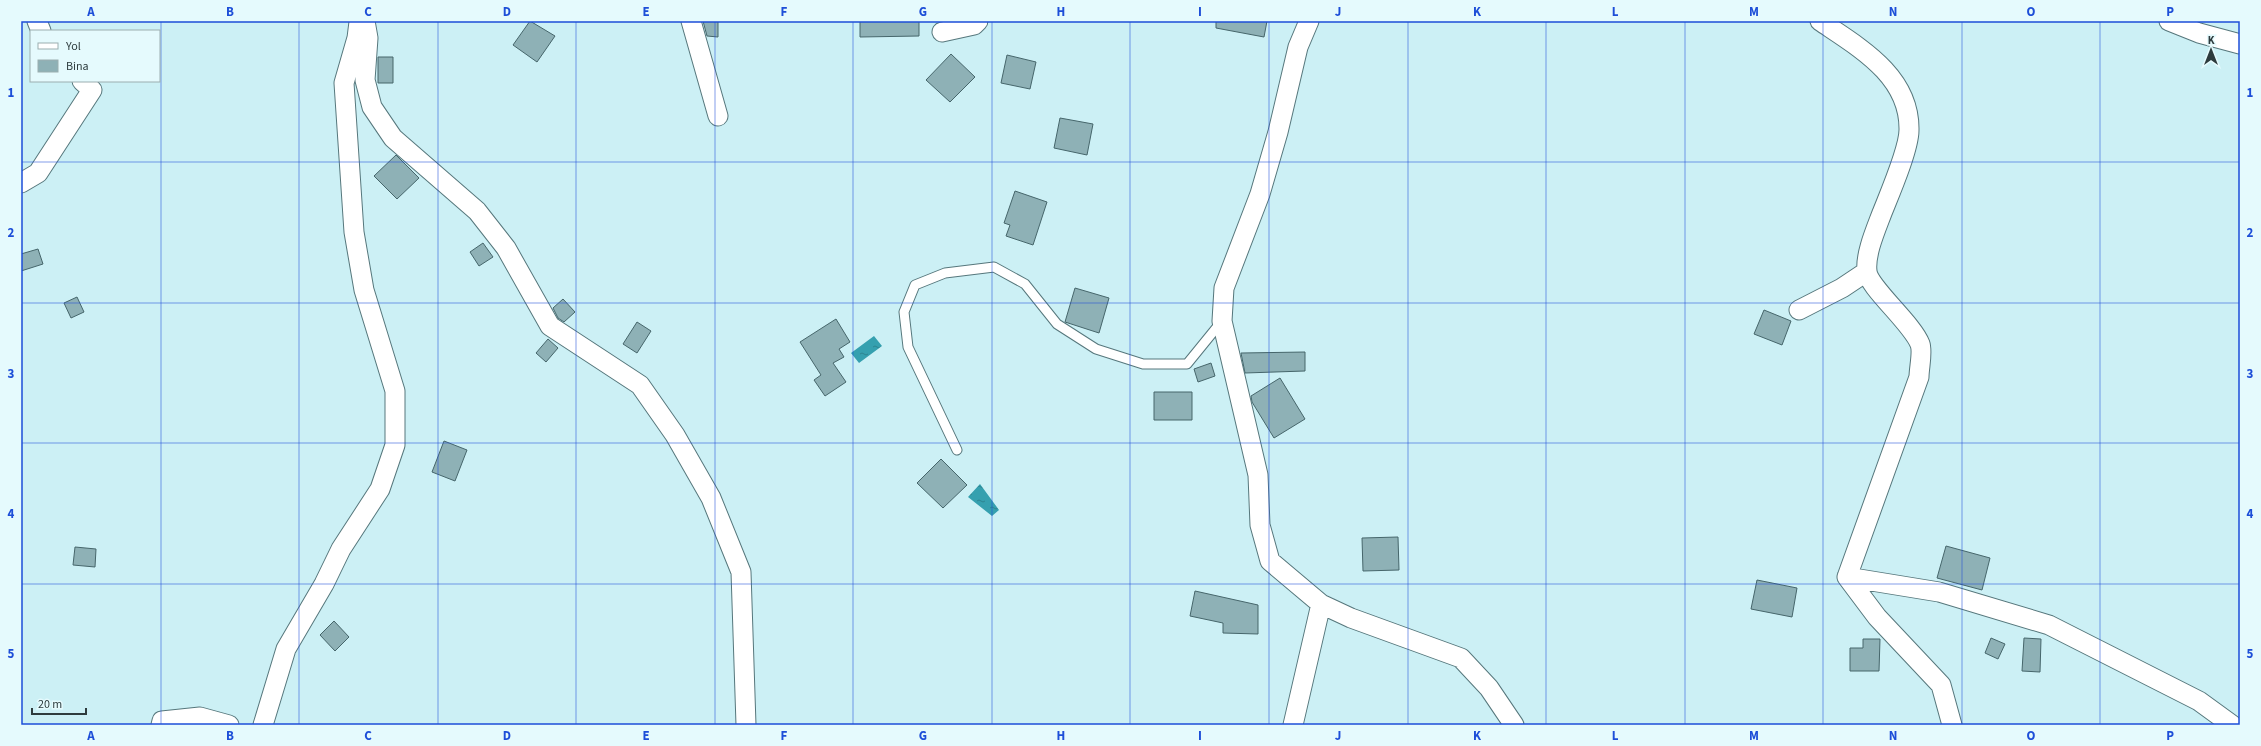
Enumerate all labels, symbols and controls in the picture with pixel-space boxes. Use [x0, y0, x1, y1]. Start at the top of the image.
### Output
text: A [86, 3, 95, 21]
text: B [226, 3, 234, 21]
text: C [364, 3, 372, 21]
text: D [503, 3, 511, 21]
text: E [642, 3, 650, 21]
text: F [781, 3, 788, 21]
text: G [919, 3, 927, 21]
text: H [1057, 3, 1065, 21]
text: I [1198, 3, 1202, 21]
text: J [1335, 3, 1341, 21]
text: K [1473, 3, 1482, 21]
text: L [1612, 3, 1619, 21]
text: M [1749, 3, 1759, 21]
text: N [1889, 3, 1897, 21]
text: O [2027, 3, 2036, 21]
text: P [2166, 3, 2174, 21]
legend [30, 30, 160, 82]
north arrow [2191, 30, 2231, 70]
text: K [2208, 33, 2215, 48]
text: Yol [65, 38, 81, 55]
text: Bina [66, 58, 89, 75]
text: 1 [8, 84, 15, 102]
text: 1 [2247, 84, 2254, 102]
text: 2 [8, 224, 15, 242]
text: 2 [2247, 224, 2254, 242]
text: 3 [8, 365, 15, 383]
text: 3 [2247, 365, 2254, 383]
text: 4 [8, 505, 15, 523]
text: 4 [2247, 505, 2254, 523]
text: 5 [8, 645, 15, 663]
text: 5 [2247, 645, 2254, 663]
scale bar [32, 690, 86, 716]
text: 20 m [38, 696, 62, 713]
text: A [86, 727, 95, 745]
text: B [226, 727, 234, 745]
text: C [364, 727, 372, 745]
text: D [503, 727, 511, 745]
text: E [642, 727, 650, 745]
text: F [781, 727, 788, 745]
text: G [919, 727, 927, 745]
text: H [1057, 727, 1065, 745]
text: I [1198, 727, 1202, 745]
text: J [1335, 727, 1341, 745]
text: K [1473, 727, 1482, 745]
text: L [1612, 727, 1619, 745]
text: M [1749, 727, 1759, 745]
text: N [1889, 727, 1897, 745]
text: O [2027, 727, 2036, 745]
text: P [2166, 727, 2174, 745]

